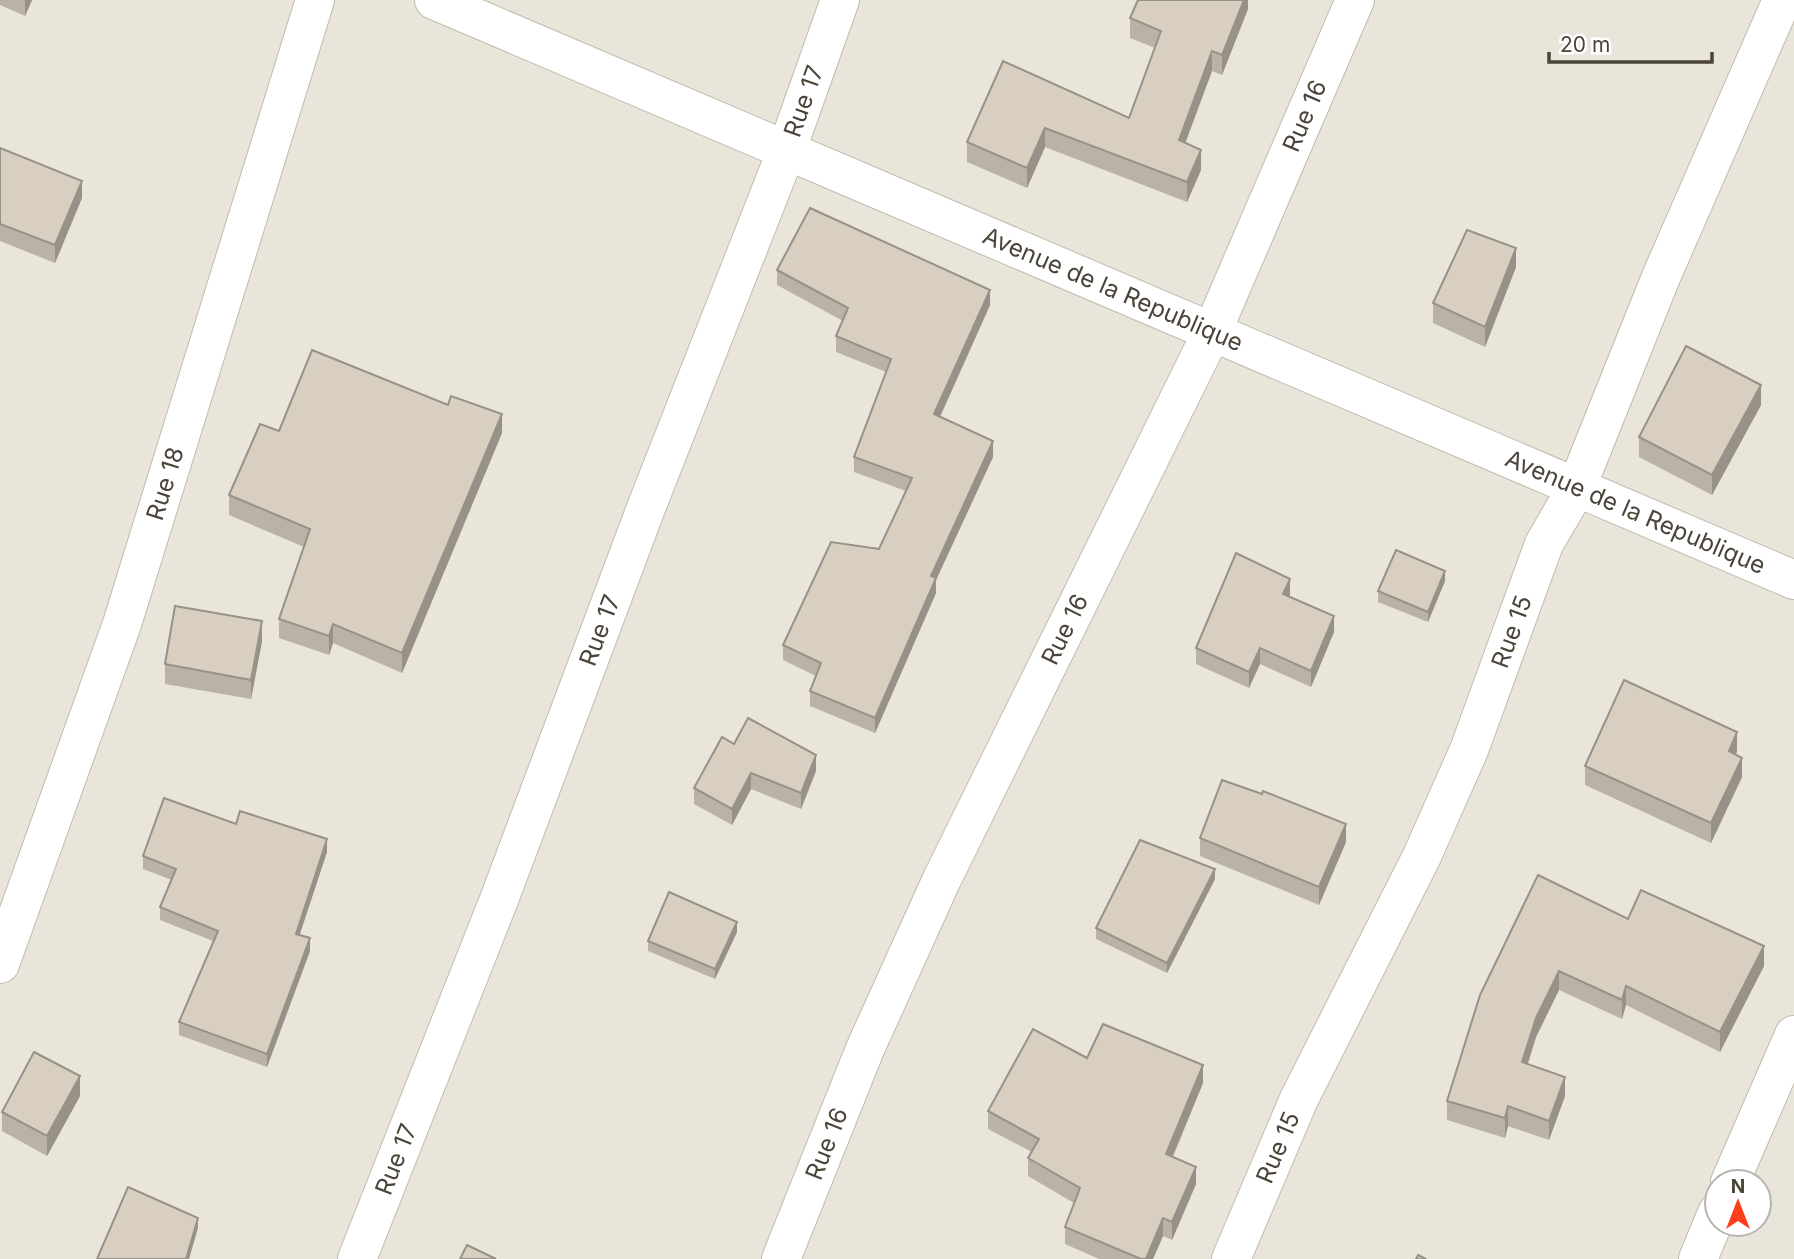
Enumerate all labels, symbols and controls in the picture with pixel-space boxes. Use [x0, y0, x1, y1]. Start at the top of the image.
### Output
scale bar [1549, 21, 1712, 65]
text: 20 m [1560, 32, 1610, 57]
street label: Rue 17 [778, 62, 830, 141]
street label: Rue 16 [1276, 76, 1333, 156]
street label: Avenue de la Republique [979, 221, 1247, 357]
street label: Rue 18 [140, 444, 190, 524]
street label: Avenue de la Republique [1501, 444, 1770, 580]
street label: Rue 16 [1035, 589, 1094, 669]
street label: Rue 17 [573, 591, 626, 670]
street label: Rue 15 [1485, 591, 1538, 672]
street label: Rue 16 [799, 1103, 854, 1184]
street label: Rue 15 [1250, 1107, 1306, 1188]
street label: Rue 17 [369, 1120, 423, 1199]
north arrow [1703, 1168, 1773, 1238]
text: N [1731, 1175, 1745, 1198]

